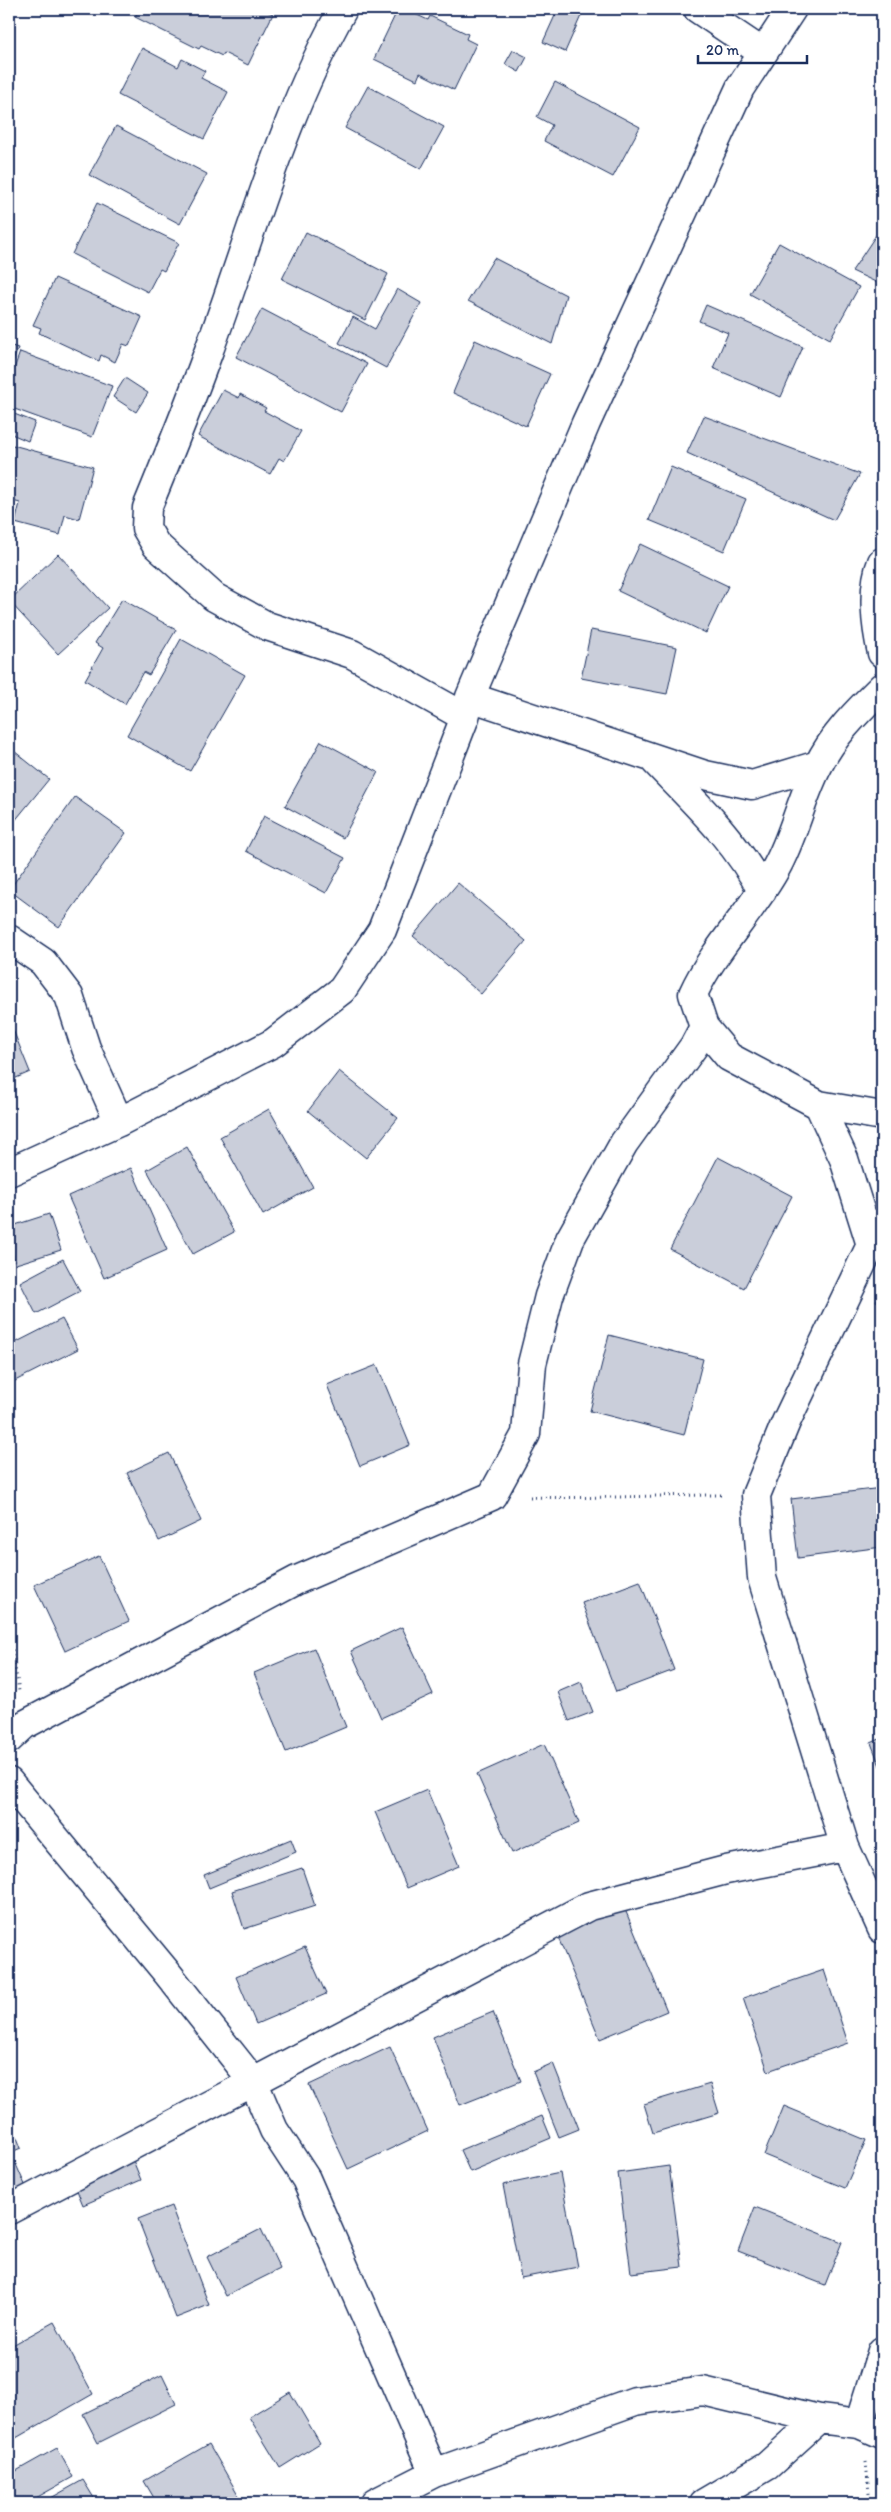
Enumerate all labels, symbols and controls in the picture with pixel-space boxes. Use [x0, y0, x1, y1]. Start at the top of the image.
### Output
scale bar [698, 32, 807, 64]
text: 20 m [706, 41, 740, 59]

